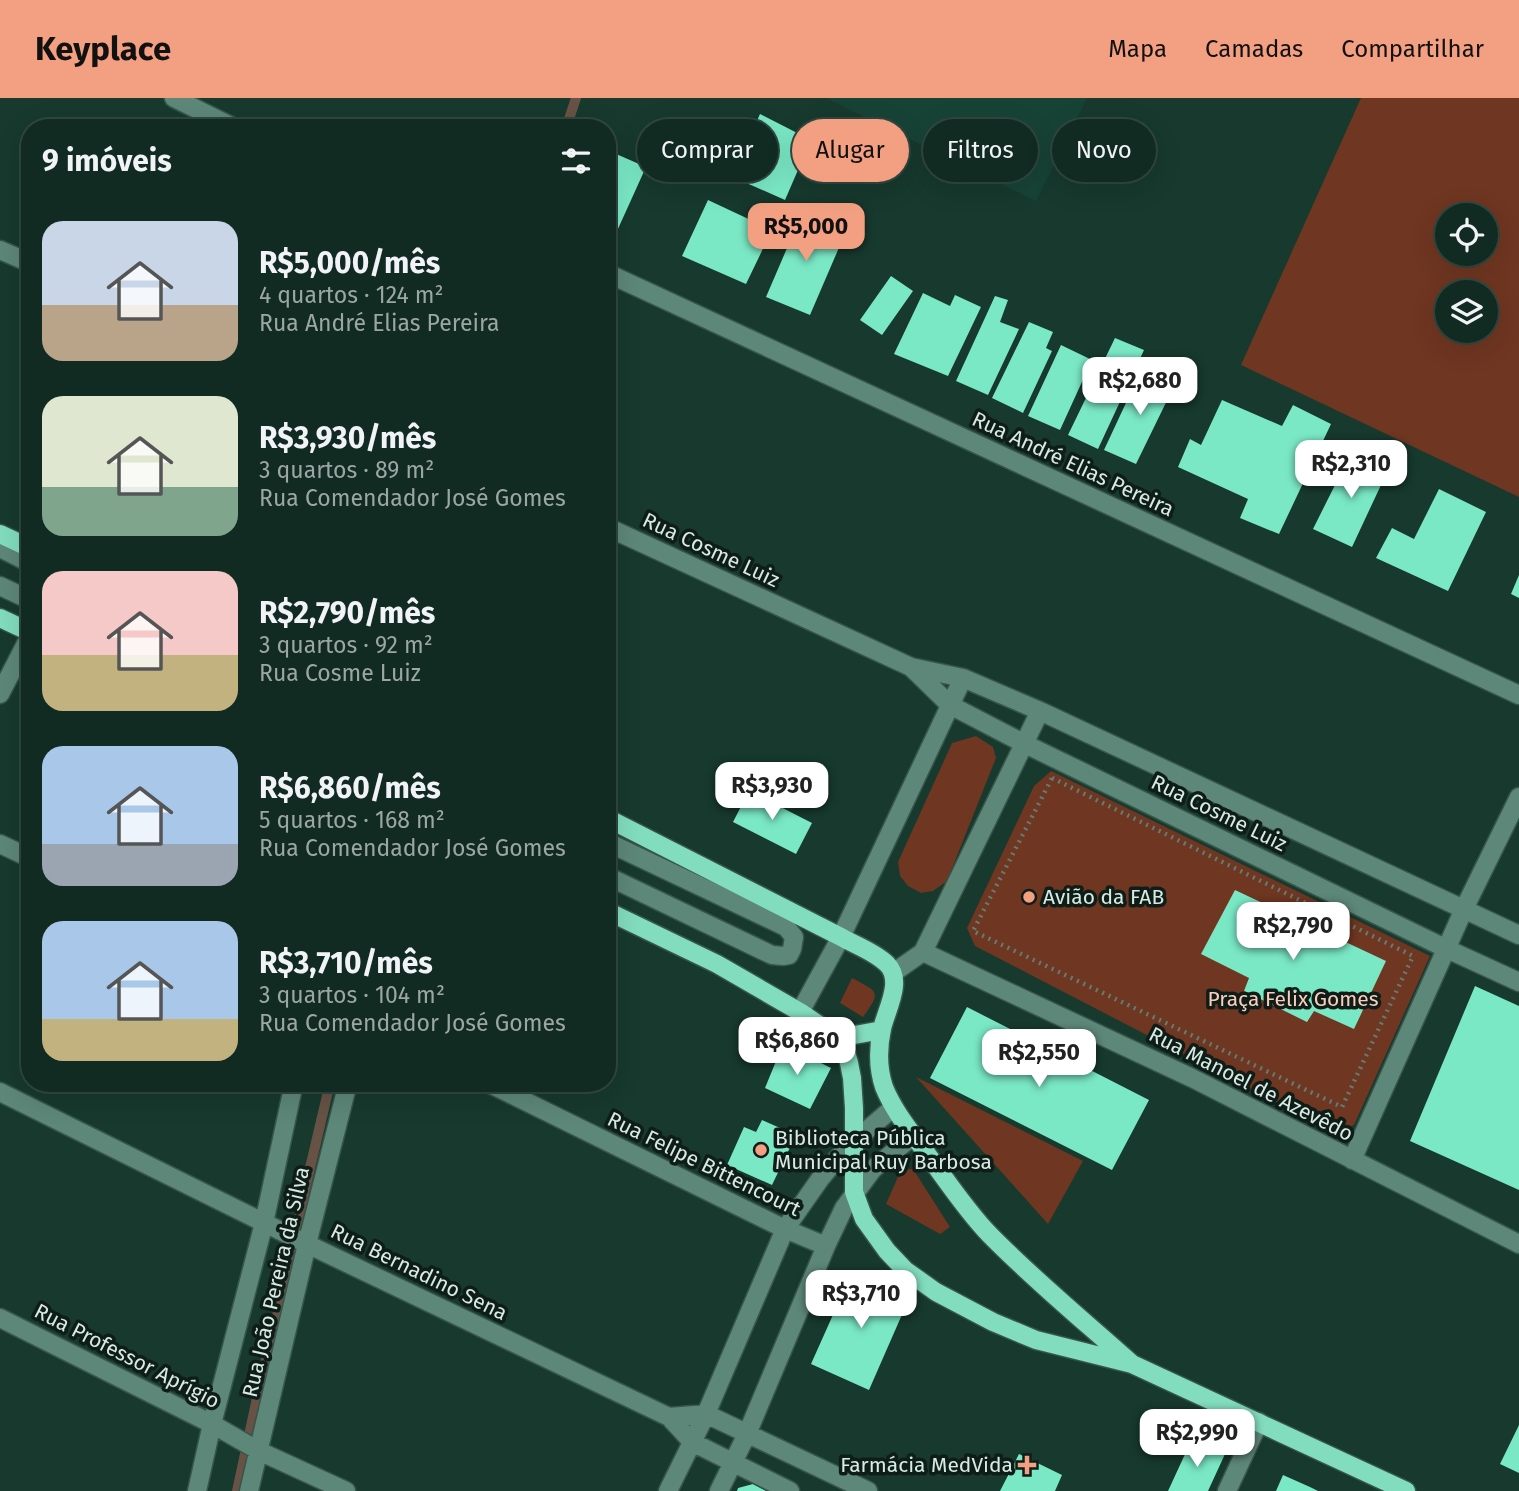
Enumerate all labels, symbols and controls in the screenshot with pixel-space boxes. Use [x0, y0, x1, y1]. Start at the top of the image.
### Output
text: Keyplace [35, 29, 171, 69]
text: Mapa [1108, 35, 1167, 63]
text: Camadas [1205, 35, 1303, 63]
text: Compartilhar [1341, 35, 1484, 63]
chip: Comprar [637, 119, 778, 182]
chip: Alugar [792, 119, 909, 182]
chip: Filtros [923, 119, 1038, 182]
chip: Novo [1052, 119, 1156, 182]
icon: filters [557, 142, 595, 180]
text: 9 imóveis [42, 143, 172, 179]
map controls [1435, 203, 1498, 343]
button: locate [1435, 203, 1498, 266]
pin: R$5,000 [741, 204, 871, 263]
text: R$5,000 [764, 212, 848, 240]
text: R$5,000/mês [259, 245, 440, 281]
icon: home [98, 249, 182, 333]
button: layers [1435, 280, 1498, 343]
text: 4 quartos · 124 m² [259, 281, 444, 309]
text: Rua André Elias Pereira [259, 309, 500, 337]
pin: R$2,680 [1075, 358, 1205, 417]
text: R$2,680 [1098, 366, 1182, 394]
street label: Rua André Elias Pereira [968, 406, 1178, 522]
text: R$3,930/mês [259, 420, 436, 456]
icon: home [98, 424, 182, 508]
pin: R$2,310 [1286, 440, 1416, 500]
text: R$2,310 [1311, 449, 1391, 477]
text: 3 quartos · 89 m² [259, 456, 434, 484]
text: Rua Comendador José Gomes [259, 484, 566, 512]
street label: Rua Cosme Luiz [639, 507, 783, 593]
text: R$2,790/mês [259, 595, 435, 631]
icon: home [98, 599, 182, 683]
text: 3 quartos · 92 m² [259, 631, 433, 659]
text: Rua Cosme Luiz [259, 659, 421, 687]
pin: R$3,930 [707, 762, 837, 822]
street label: Rua Cosme Luiz [1147, 769, 1291, 857]
text: R$6,860/mês [259, 770, 441, 806]
text: R$3,930 [731, 771, 813, 799]
icon: home [98, 774, 182, 858]
text: 5 quartos · 168 m² [259, 806, 445, 834]
text: Rua Comendador José Gomes [259, 834, 566, 862]
place label: Avião da FAB [1043, 884, 1164, 910]
marker: Avião da FAB [1021, 889, 1037, 905]
pin: R$2,790 [1228, 902, 1358, 962]
text: R$2,790 [1253, 911, 1333, 939]
text: R$3,710/mês [259, 945, 433, 981]
icon: home [98, 949, 182, 1033]
text: 3 quartos · 104 m² [259, 981, 445, 1009]
park label: Praça Felix Gomes [1207, 986, 1379, 1012]
text: Rua Comendador José Gomes [259, 1009, 566, 1037]
pin: R$6,860 [732, 1018, 862, 1077]
street label: Rua Manoel de Azevêdo [1144, 1021, 1358, 1147]
text: R$6,860 [755, 1026, 839, 1054]
pin: R$2,550 [974, 1030, 1104, 1089]
text: R$2,550 [998, 1038, 1080, 1066]
street label: Rua Felipe Bittencourt [603, 1106, 805, 1222]
place label: Biblioteca Pública Municipal Ruy Barbosa [775, 1125, 992, 1175]
marker: Biblioteca Pública Municipal Ruy Barbosa [753, 1142, 769, 1158]
street label: Rua João Pereira da Silva [237, 1164, 315, 1400]
street label: Rua Bernadino Sena [326, 1218, 512, 1326]
pin: R$3,710 [796, 1270, 926, 1330]
text: R$3,710 [822, 1279, 900, 1307]
street label: Rua Professor Aprígio [30, 1298, 224, 1414]
pin: R$2,990 [1132, 1410, 1262, 1469]
text: R$2,990 [1156, 1418, 1238, 1446]
place label: Farmácia MedVida [840, 1452, 1013, 1478]
marker: Farmácia MedVida [1019, 1457, 1035, 1473]

